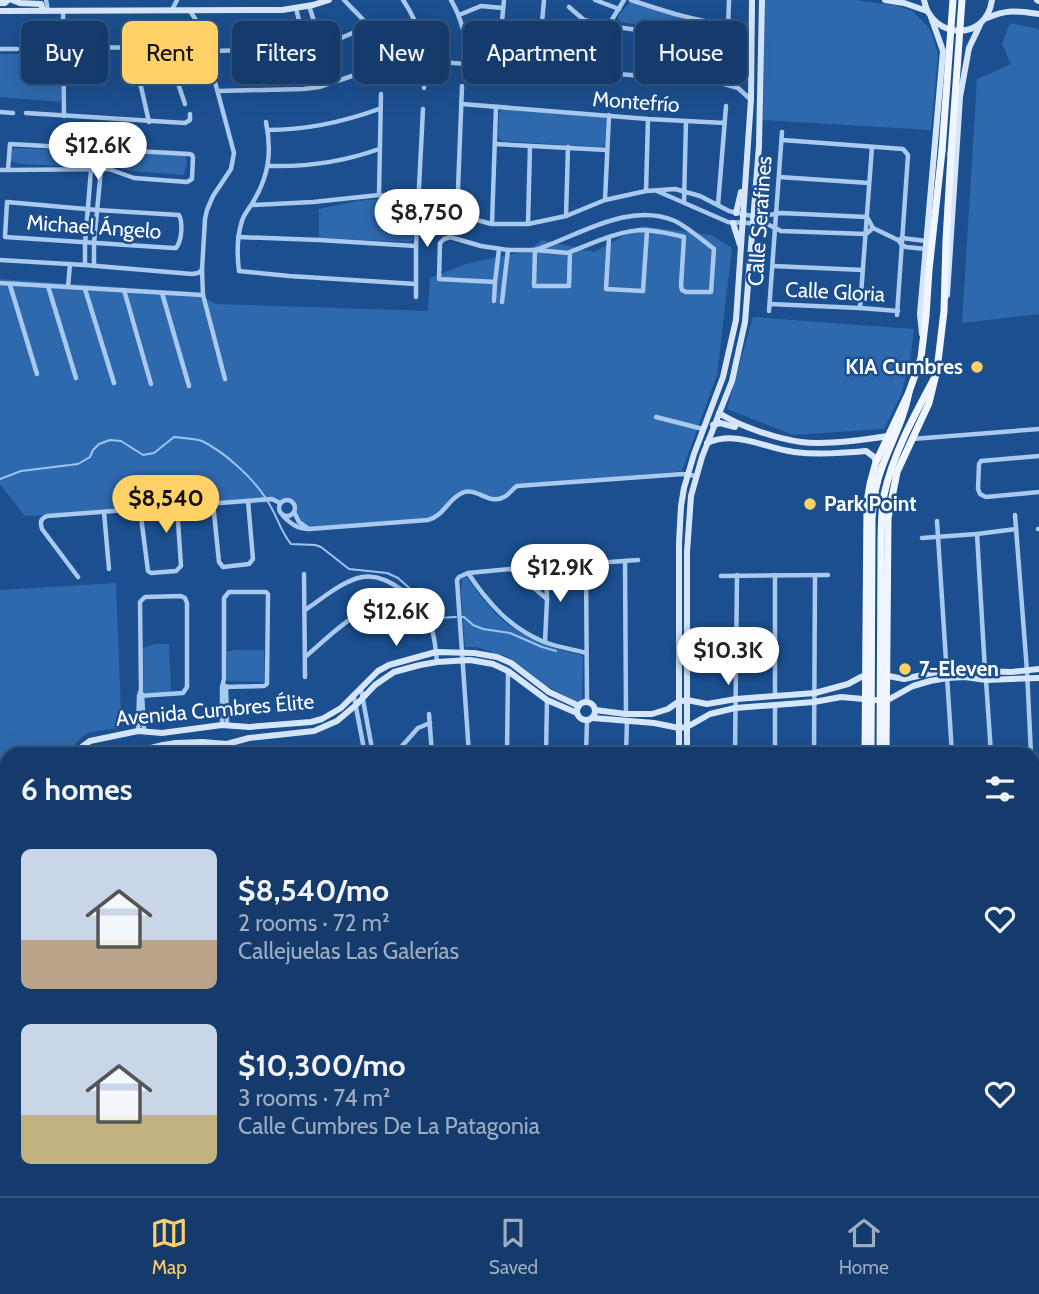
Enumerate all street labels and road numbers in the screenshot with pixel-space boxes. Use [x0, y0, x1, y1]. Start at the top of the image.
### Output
street label: Montefrío [592, 86, 680, 117]
street label: Calle Serafines [742, 155, 777, 287]
street label: Michael Ángelo [26, 209, 162, 244]
street label: Calle Gloria [785, 276, 886, 307]
street label: Avenida Cumbres Élite [115, 688, 315, 731]

